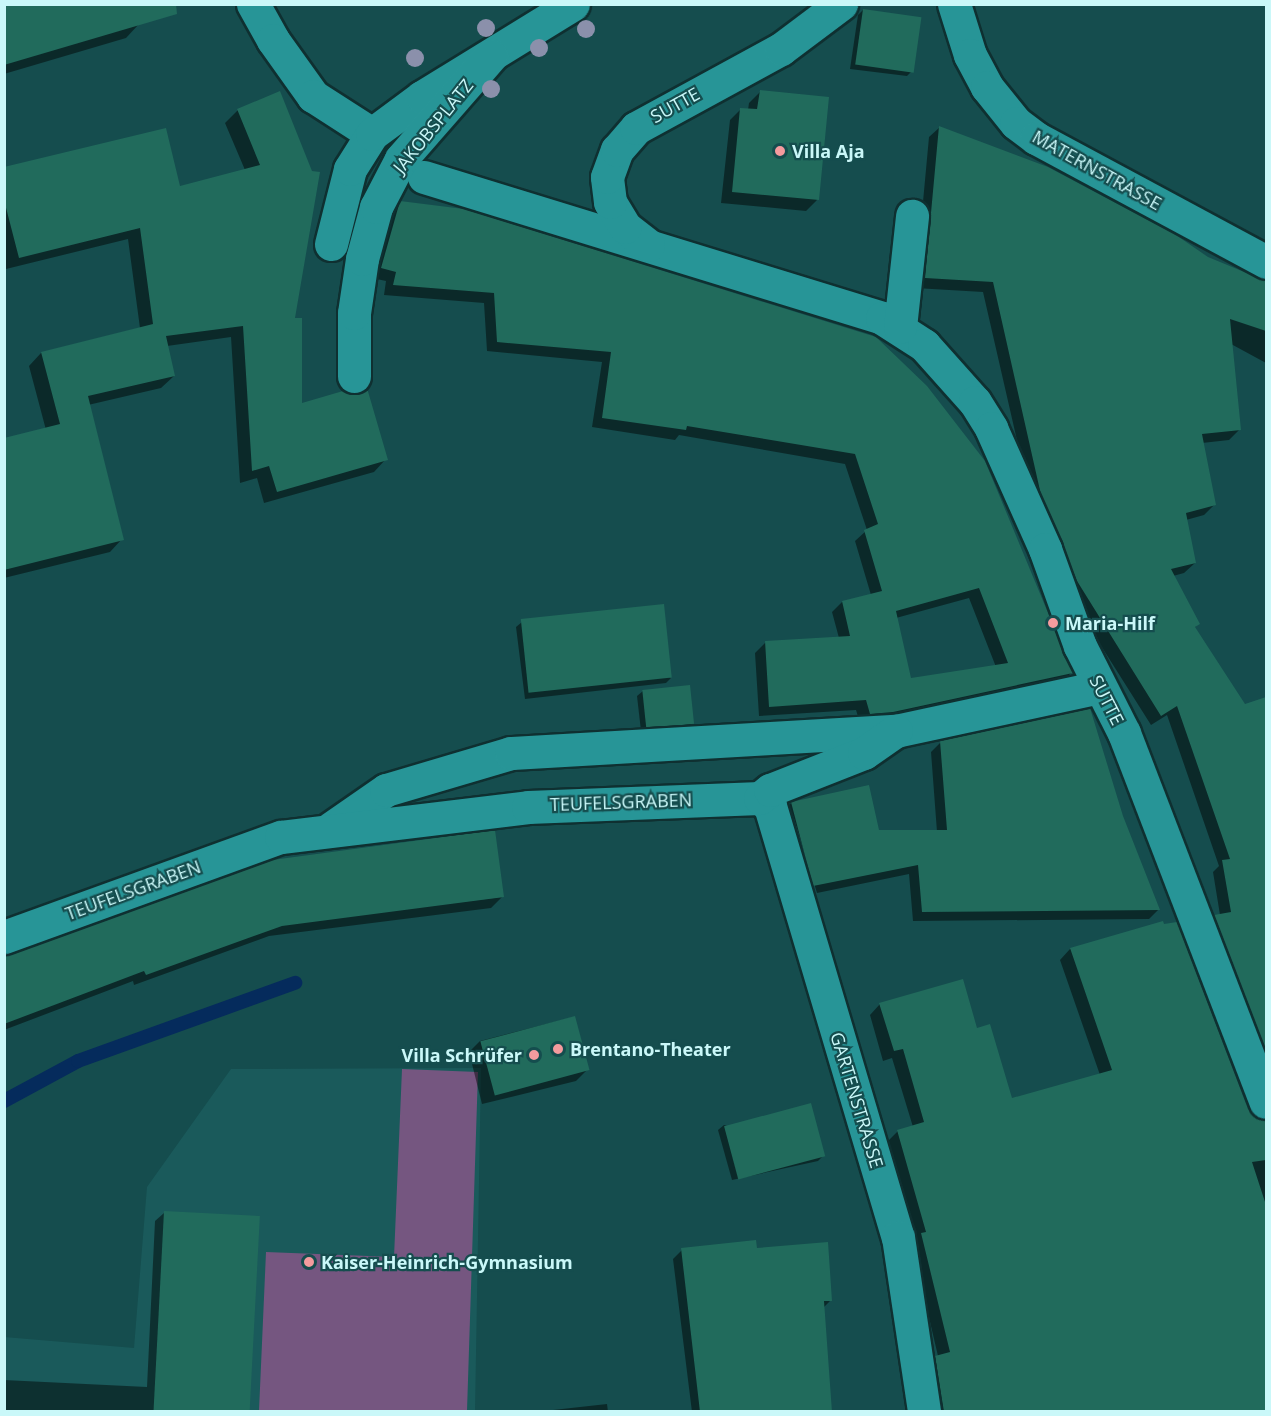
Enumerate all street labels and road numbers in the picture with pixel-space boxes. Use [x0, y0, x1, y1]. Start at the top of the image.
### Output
street label: JAKOBSPLATZ [389, 75, 477, 177]
street label: SUTTE [647, 83, 703, 127]
street label: MATERNSTRASSE [1029, 126, 1165, 214]
street label: SUTTE [1085, 672, 1129, 728]
street label: TEUFELSGRABEN [549, 789, 693, 815]
street label: TEUFELSGRABEN [62, 856, 204, 924]
street label: GARTENSTRASSE [826, 1029, 888, 1171]

